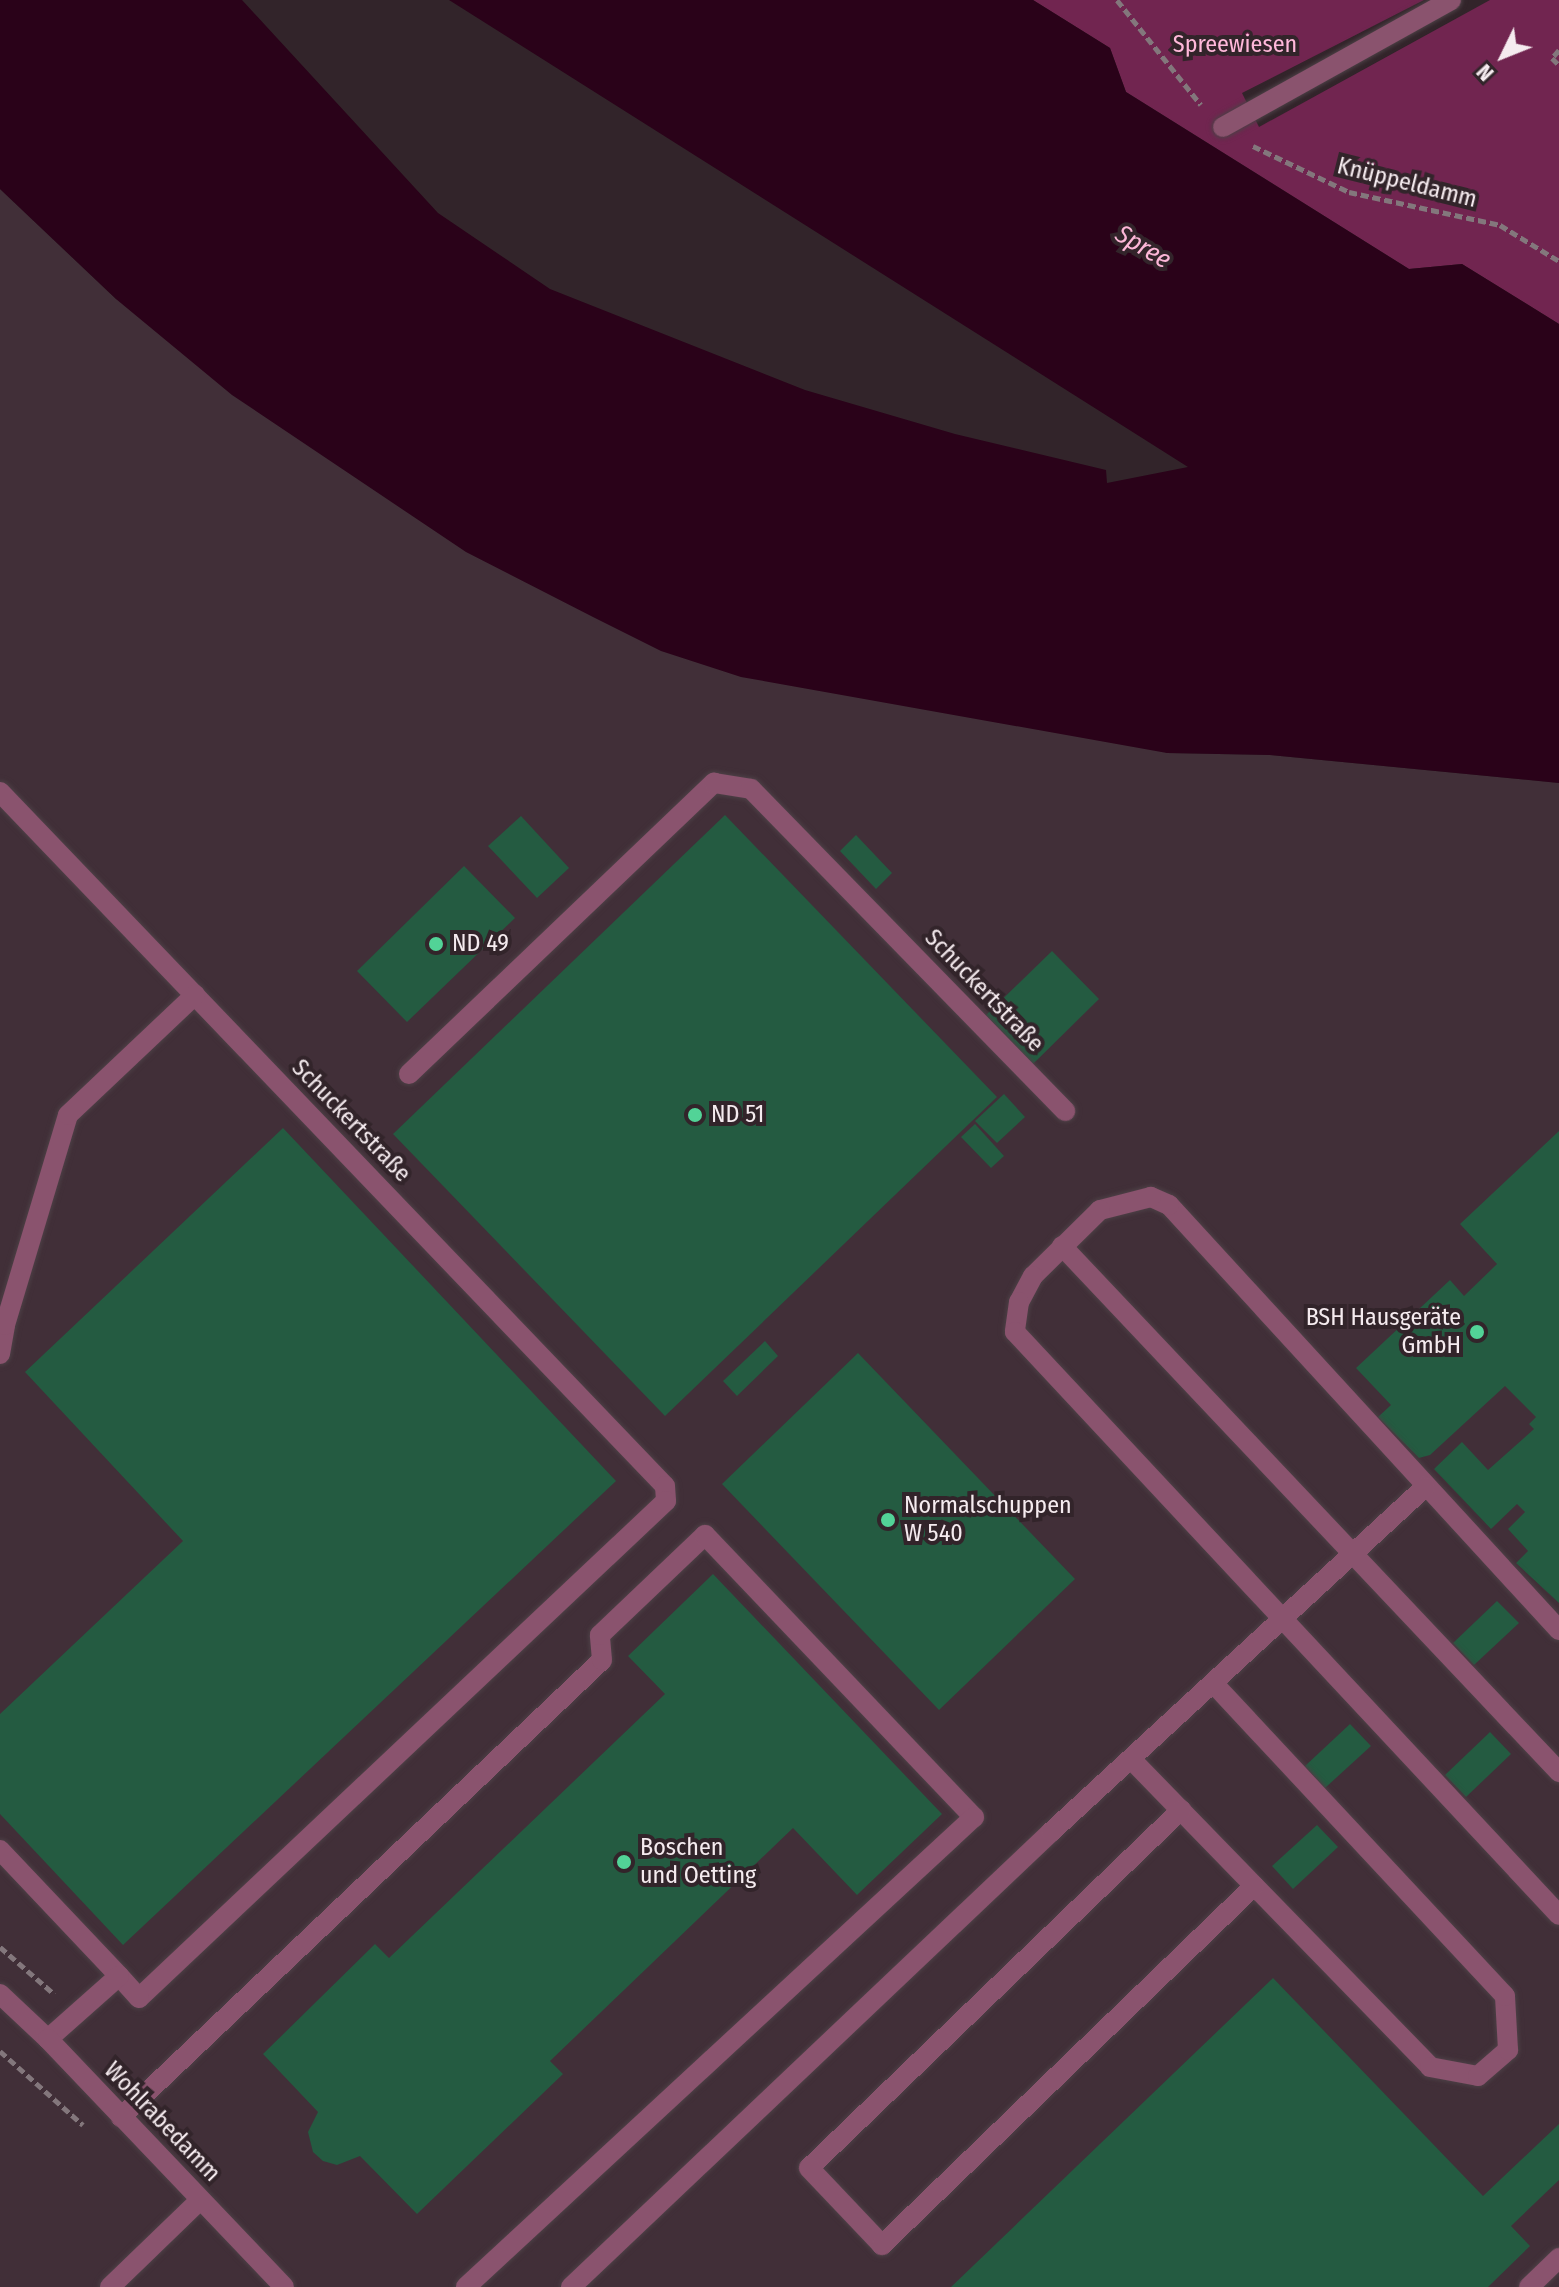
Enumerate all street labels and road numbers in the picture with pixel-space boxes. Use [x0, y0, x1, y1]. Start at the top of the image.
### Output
street label: Knüppeldamm [1334, 152, 1480, 214]
street label: Schuckertstraße [918, 924, 1050, 1058]
street label: Schuckertstraße [285, 1054, 417, 1188]
street label: Wohlrabedamm [98, 2056, 226, 2188]

